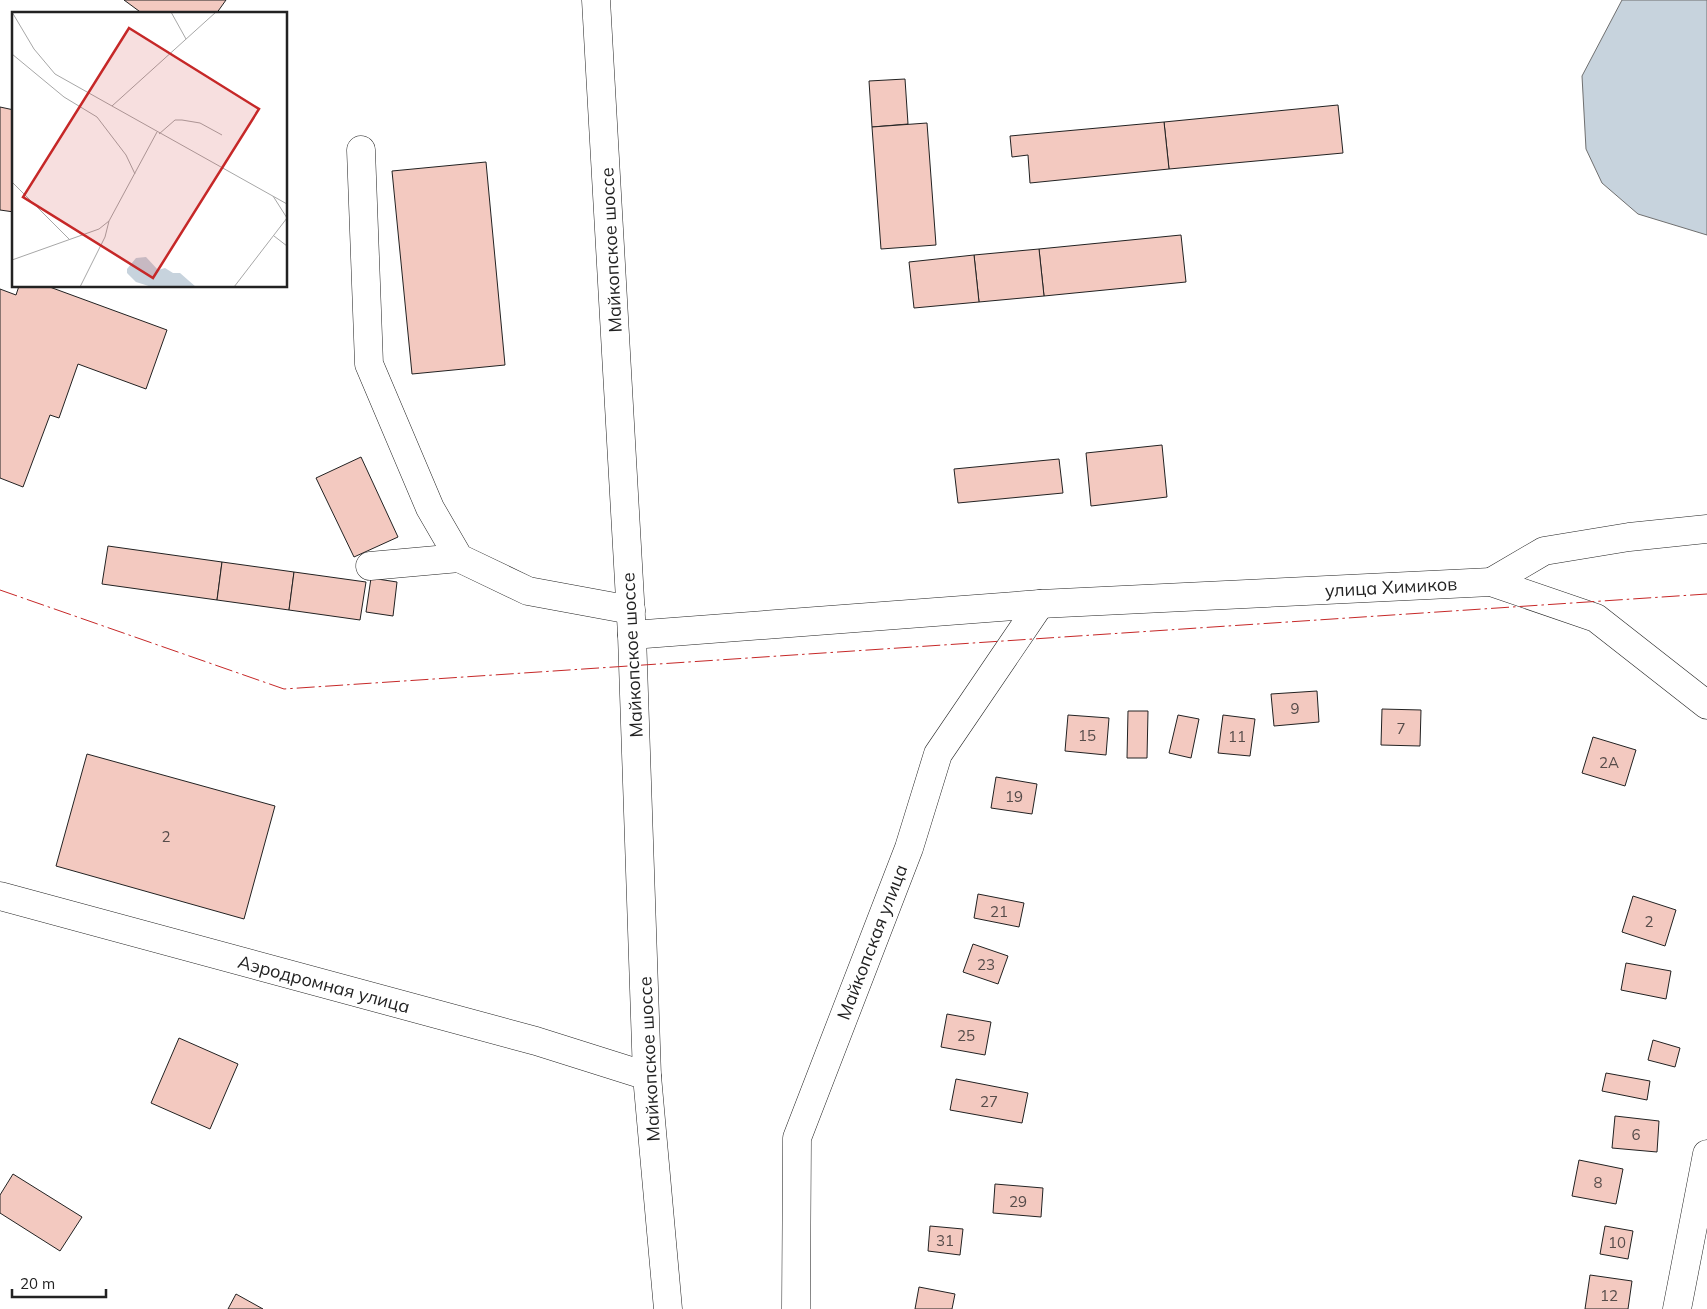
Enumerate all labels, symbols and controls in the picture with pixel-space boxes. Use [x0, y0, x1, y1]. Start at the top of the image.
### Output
inset map [12, 12, 288, 288]
street label: Майкопское шоссе [595, 167, 627, 333]
street label: Майкопское шоссе [616, 572, 648, 738]
street label: улица Химиков [1324, 572, 1458, 602]
house number: 9 [1290, 699, 1300, 718]
house number: 7 [1396, 719, 1406, 738]
house number: 15 [1078, 726, 1096, 745]
house number: 11 [1228, 727, 1246, 746]
house number: 2А [1599, 753, 1619, 772]
house number: 19 [1005, 787, 1023, 806]
house number: 2 [161, 827, 171, 846]
street label: Майкопская улица [832, 861, 912, 1023]
house number: 21 [990, 902, 1008, 921]
house number: 2 [1644, 912, 1654, 931]
street label: Аэродромная улица [235, 950, 413, 1018]
house number: 23 [977, 955, 995, 974]
street label: Майкопское шоссе [633, 976, 665, 1142]
house number: 25 [957, 1026, 975, 1045]
house number: 27 [980, 1092, 998, 1111]
house number: 6 [1631, 1125, 1641, 1144]
house number: 8 [1593, 1173, 1603, 1192]
house number: 29 [1009, 1192, 1027, 1211]
house number: 31 [936, 1231, 954, 1250]
house number: 10 [1608, 1233, 1626, 1252]
scale bar [12, 1266, 106, 1298]
text: 20 m [20, 1274, 55, 1293]
house number: 12 [1600, 1286, 1618, 1305]

